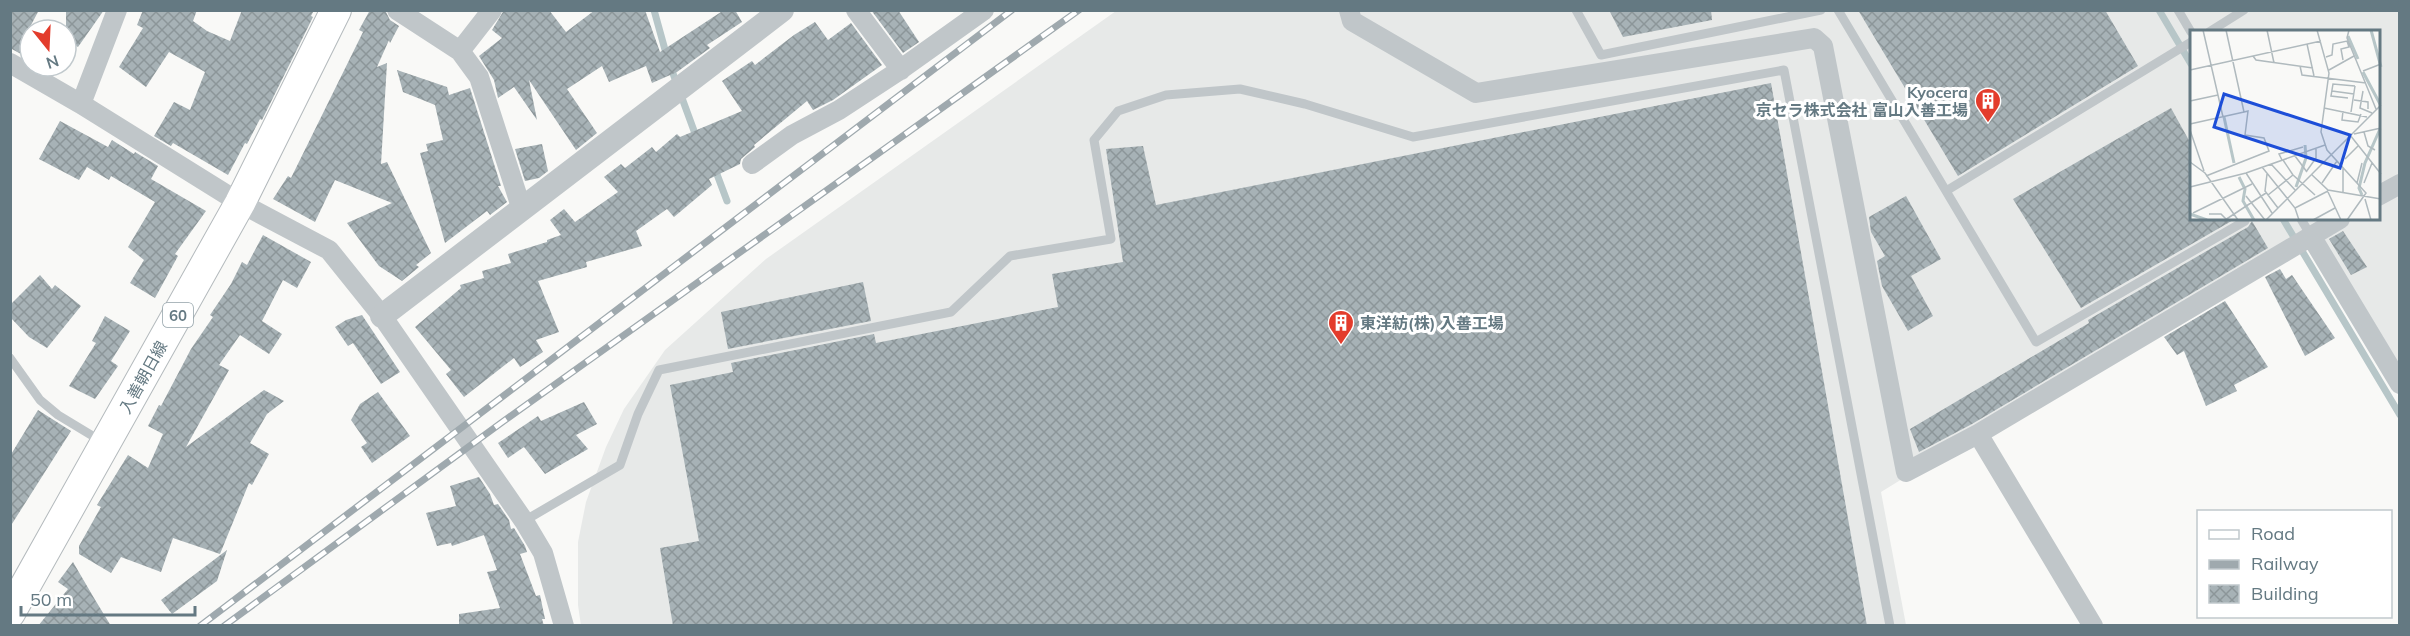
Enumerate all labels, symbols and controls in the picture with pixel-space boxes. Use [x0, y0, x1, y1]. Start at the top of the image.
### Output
north arrow [18, 18, 78, 78]
inset map [2190, 30, 2380, 220]
text: N [44, 51, 61, 74]
place label: Kyocera 京セラ株式会社 富山入善工場 [1756, 82, 1968, 120]
building icon: Kyocera 京セラ株式会社 富山入善工場 [1973, 86, 2003, 124]
road number: 60 [163, 303, 193, 327]
building icon: 東洋紡(株) 入善工場 [1326, 308, 1356, 346]
place label: 東洋紡(株) 入善工場 [1360, 313, 1504, 333]
street label: 入善朝日線 [115, 337, 171, 417]
legend [2197, 510, 2392, 618]
text: Road [2251, 522, 2295, 545]
text: Railway [2251, 552, 2319, 575]
scale bar [21, 579, 195, 617]
text: Building [2251, 582, 2319, 605]
text: 50 m [30, 588, 72, 611]

